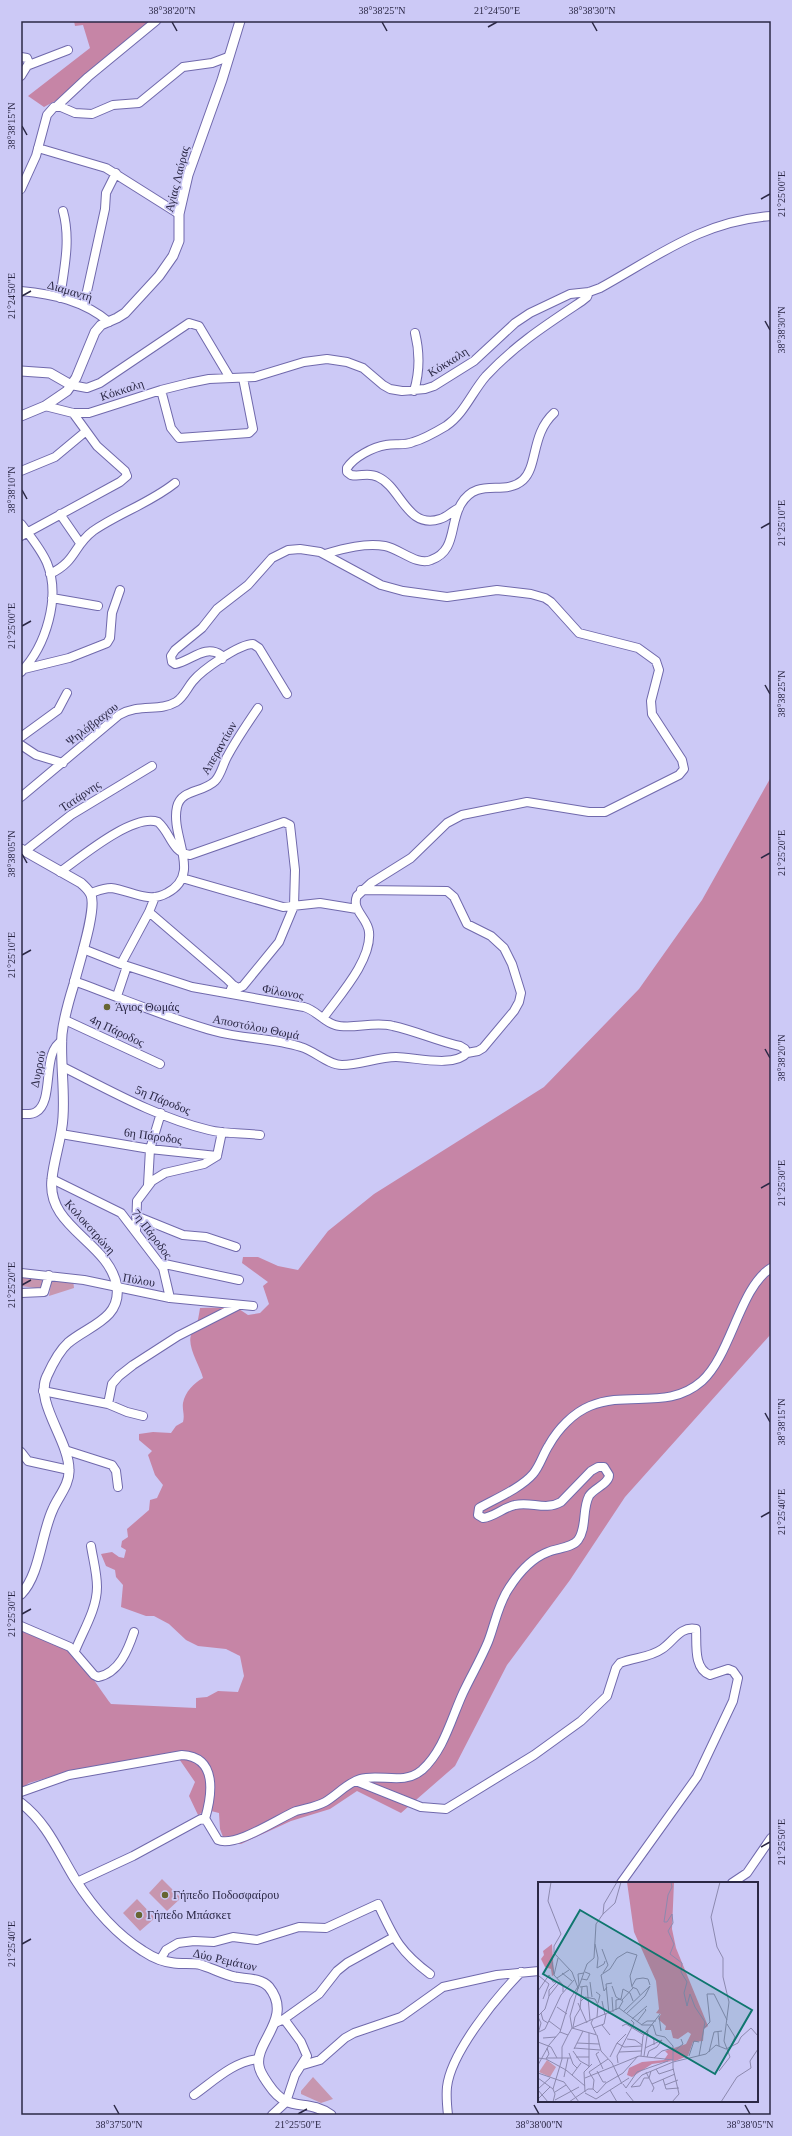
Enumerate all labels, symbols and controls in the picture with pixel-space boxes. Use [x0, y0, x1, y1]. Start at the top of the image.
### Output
text: 38°38'20"N [148, 5, 196, 16]
text: 38°38'25"N [358, 5, 406, 16]
text: 21°24'50"E [474, 5, 520, 16]
text: 38°38'30"N [568, 5, 616, 16]
text: 38°38'15"N [6, 102, 17, 150]
street label: Αγίας Λαύρας [162, 144, 192, 214]
text: 21°25'00"E [776, 171, 787, 217]
text: 21°24'50"E [6, 273, 17, 319]
street label: Διαμαντή [46, 278, 94, 304]
text: 38°38'30"N [776, 306, 787, 354]
street label: Κόκκαλη [425, 344, 471, 380]
street label: Κόκκαλη [98, 376, 146, 404]
text: 38°38'10"N [6, 466, 17, 514]
text: 21°25'10"E [776, 500, 787, 546]
text: 21°25'00"E [6, 603, 17, 649]
text: 38°38'25"N [776, 670, 787, 718]
street label: Ψηλόβραχου [63, 699, 121, 749]
street label: Απεραντίων [198, 719, 240, 777]
street label: Τατάρνης [57, 777, 103, 815]
text: 38°38'05"N [6, 830, 17, 878]
text: 21°25'20"E [776, 830, 787, 876]
text: 21°25'10"E [6, 932, 17, 978]
street label: Φίλωνος [261, 981, 305, 1003]
place label: Άγιος Θωμάς [115, 1000, 179, 1014]
marker: Άγιος Θωμάς [102, 1002, 112, 1012]
street label: 4η Πάροδος [87, 1012, 147, 1050]
street label: Αποστόλου Θωμά [211, 1012, 301, 1042]
text: 38°38'20"N [776, 1034, 787, 1082]
street label: Δυρρού [28, 1049, 48, 1089]
street label: 5η Πάροδος [133, 1083, 193, 1118]
street label: 6η Πάροδος [123, 1125, 183, 1147]
text: 21°25'30"E [776, 1160, 787, 1206]
street label: Κολοκοτρώνη [62, 1197, 118, 1257]
street label: 7η Πάροδος [129, 1206, 175, 1262]
text: 21°25'20"E [6, 1262, 17, 1308]
street label: Πύλου [122, 1270, 156, 1290]
text: 38°38'15"N [776, 1398, 787, 1446]
text: 21°25'40"E [776, 1489, 787, 1535]
text: 21°25'30"E [6, 1591, 17, 1637]
text: 21°25'50"E [776, 1819, 787, 1865]
inset map [538, 1882, 758, 2102]
place label: Γήπεδο Ποδοσφαίρου [173, 1888, 279, 1902]
marker: Γήπεδο Ποδοσφαίρου [160, 1890, 170, 1900]
place label: Γήπεδο Μπάσκετ [147, 1908, 232, 1922]
marker: Γήπεδο Μπάσκετ [134, 1910, 144, 1920]
text: 21°25'40"E [6, 1921, 17, 1967]
street label: Δύο Ρεμάτων [192, 1946, 259, 1974]
text: 38°37'50"N [95, 2119, 143, 2130]
text: 21°25'50"E [275, 2119, 321, 2130]
text: 38°38'00"N [515, 2119, 563, 2130]
text: 38°38'05"N [726, 2119, 774, 2130]

